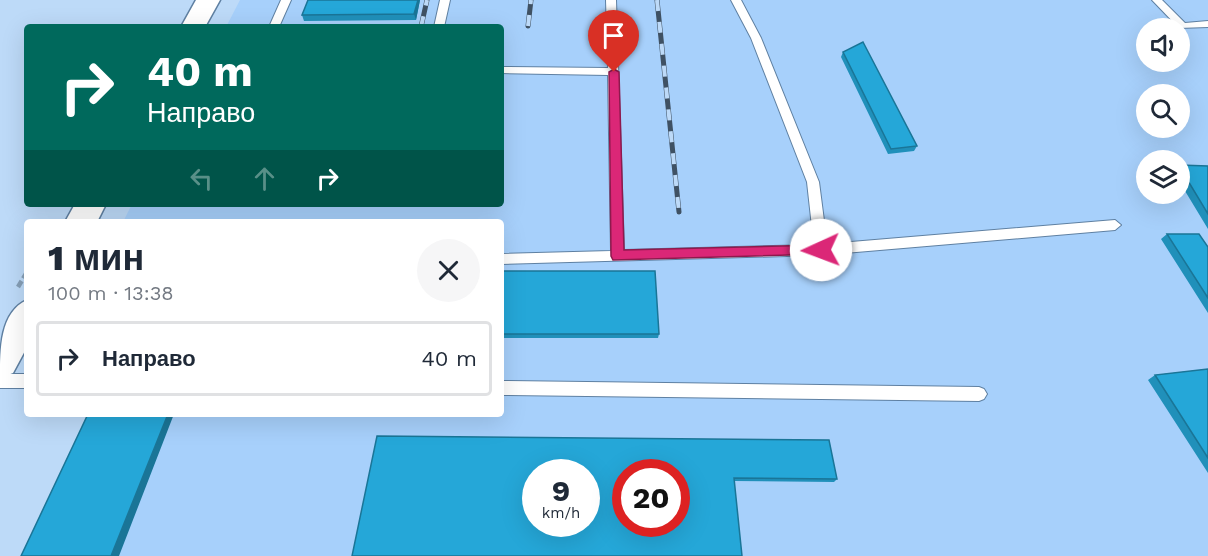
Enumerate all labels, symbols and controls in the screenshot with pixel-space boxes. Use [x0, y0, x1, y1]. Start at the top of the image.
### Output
pin [588, 10, 639, 72]
map controls [1136, 18, 1190, 204]
button: sound [1136, 18, 1190, 72]
icon: arrive [597, 19, 630, 52]
text: 40 m [147, 47, 253, 96]
icon: right [48, 48, 126, 126]
button: search [1136, 84, 1190, 138]
text: Направо [147, 97, 255, 129]
button: layers [1136, 150, 1190, 204]
icon: left [185, 162, 218, 195]
icon: ahead [248, 162, 281, 195]
icon: right [311, 162, 344, 195]
position arrow [789, 218, 853, 282]
text: 1 мин [48, 237, 144, 279]
button: close [417, 239, 480, 302]
text: 100 m · 13:38 [48, 281, 174, 305]
icon: right [51, 342, 84, 375]
text: Направо [102, 346, 196, 371]
text: 40 m [421, 346, 477, 371]
speed limit sign: 20 [612, 459, 690, 537]
text: 9 [552, 473, 570, 508]
text: km/h [542, 504, 580, 522]

